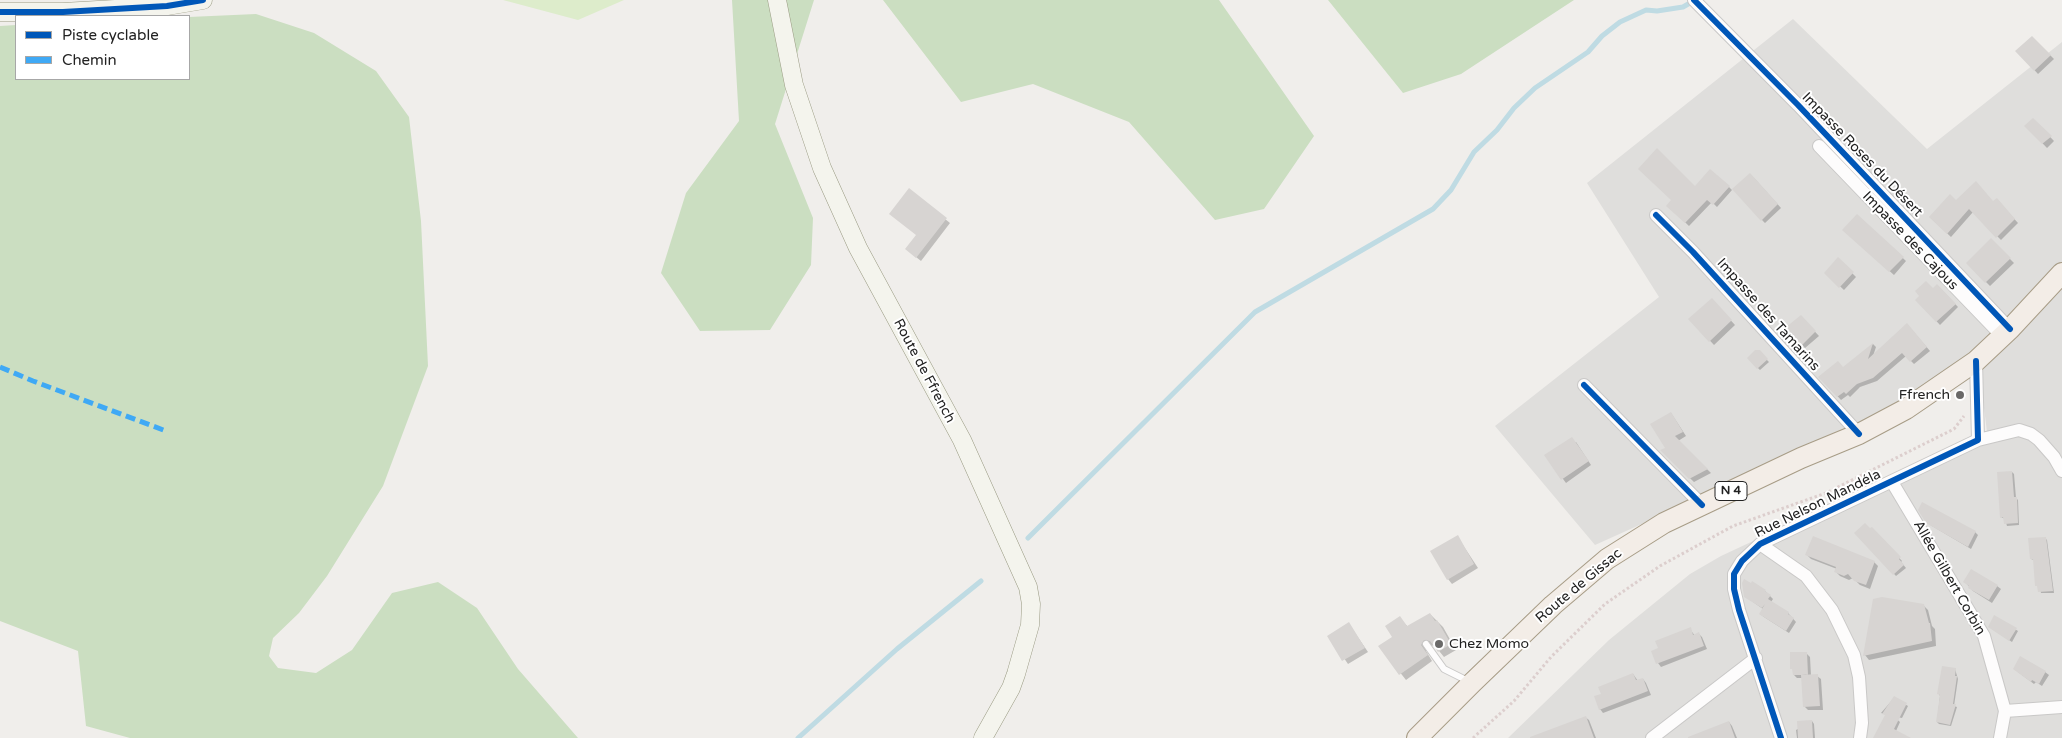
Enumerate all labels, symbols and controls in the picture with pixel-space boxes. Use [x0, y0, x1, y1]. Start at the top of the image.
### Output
legend [15, 15, 190, 80]
text: Piste cyclable [62, 26, 159, 44]
text: Chemin [62, 51, 117, 69]
street label: Impasse Roses du Désert [1798, 89, 1926, 221]
street label: Impasse des Cajous [1859, 188, 1961, 294]
street label: Impasse des Tamarins [1713, 255, 1823, 375]
street label: Route de Ffrench [889, 316, 959, 426]
place label: Ffrench [1899, 387, 1950, 403]
marker: Ffrench [1954, 389, 1966, 401]
street label: Rue Nelson Mandéla [1752, 466, 1884, 542]
road number: N 4 [1715, 482, 1747, 501]
street label: Allée Gilbert Corbin [1909, 518, 1989, 638]
street label: Route de Gissac [1533, 545, 1625, 627]
place label: Chez Momo [1449, 636, 1529, 652]
marker: Chez Momo [1433, 638, 1445, 650]

